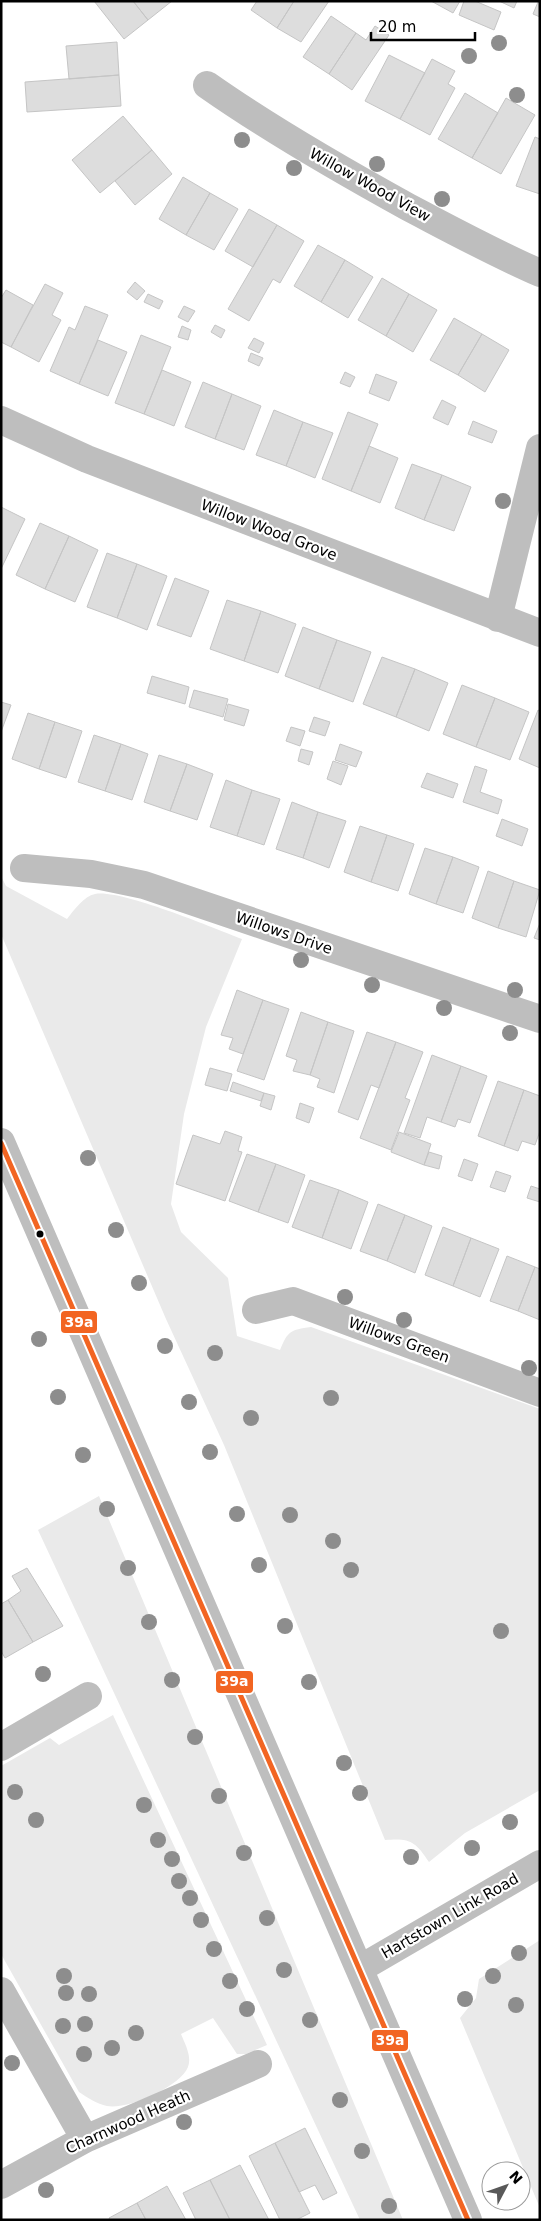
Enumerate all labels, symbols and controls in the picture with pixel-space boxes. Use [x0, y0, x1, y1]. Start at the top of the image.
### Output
scale bar [371, 10, 475, 42]
text: 20 m [378, 18, 416, 36]
street label: Willow Wood View [306, 144, 434, 226]
street label: Willow Wood Grove [198, 496, 340, 564]
street label: Willows Drive [233, 908, 335, 958]
unlabelled marker [35, 1229, 45, 1239]
line badge: 39a [60, 1310, 98, 1334]
street label: Willows Green [346, 1313, 452, 1367]
text: 39a [65, 1314, 93, 1330]
line badge: 39a [215, 1670, 254, 1694]
text: 39a [220, 1673, 248, 1689]
street label: Hartstown Link Road [378, 1869, 522, 1963]
line badge: 39a [371, 2029, 409, 2052]
text: 39a [376, 2032, 404, 2048]
street label: Charnwood Heath [63, 2086, 193, 2158]
north arrow [481, 2161, 531, 2211]
text: N [506, 2168, 526, 2187]

